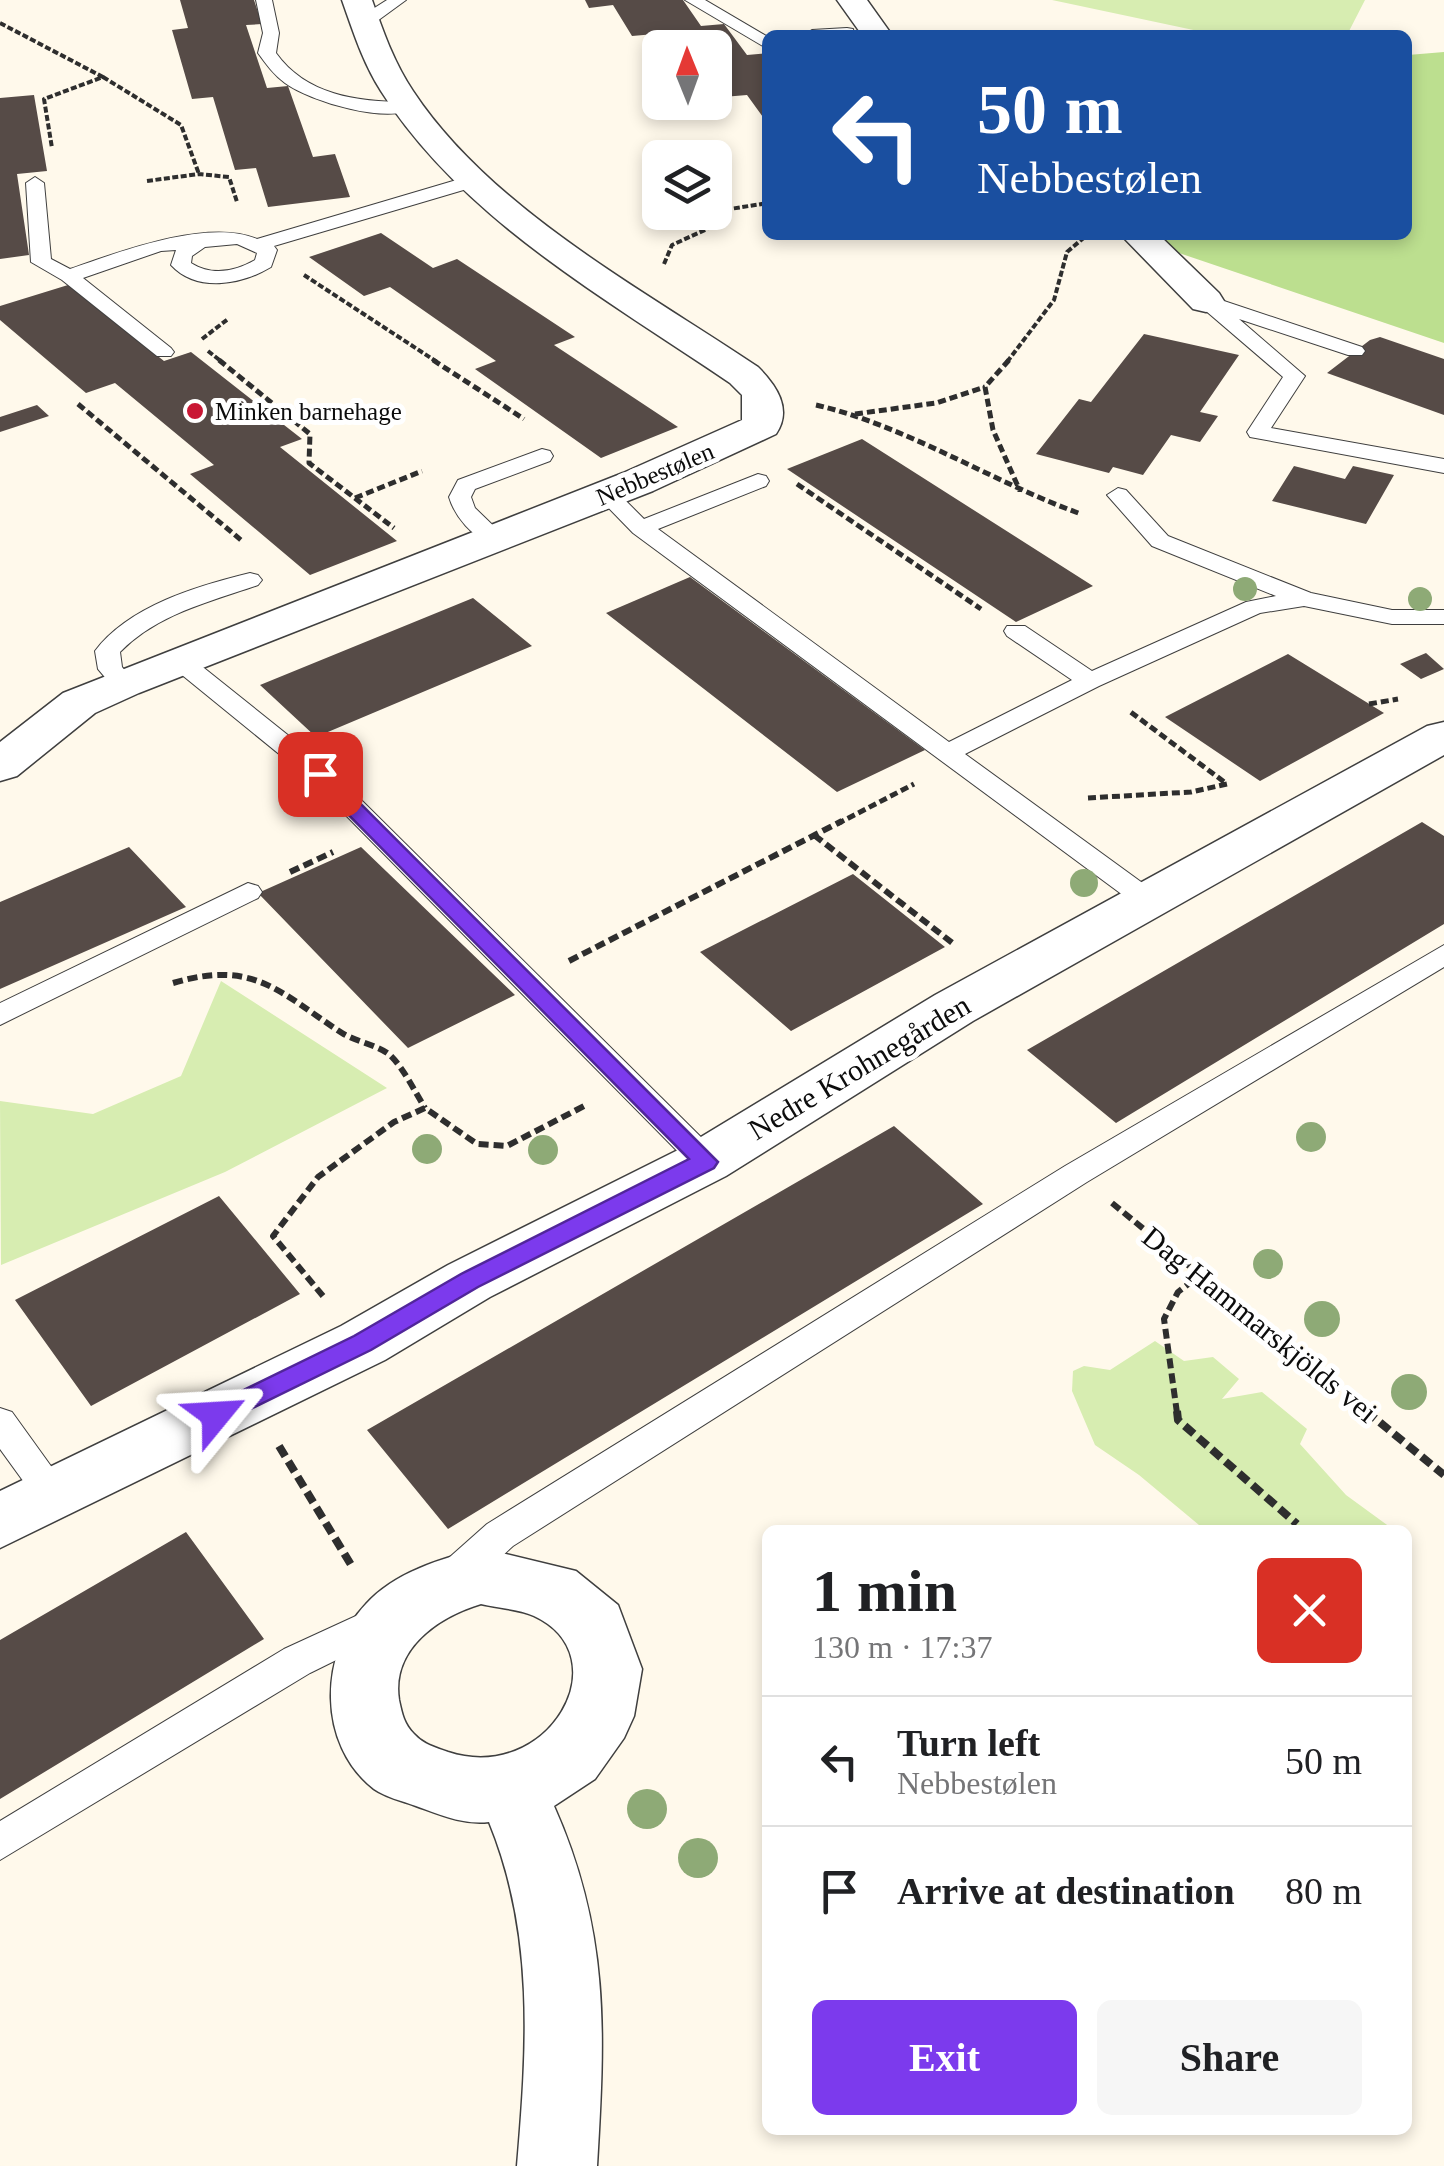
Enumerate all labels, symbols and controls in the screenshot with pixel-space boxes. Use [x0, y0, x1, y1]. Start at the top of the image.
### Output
north arrow [642, 30, 732, 120]
map controls [642, 30, 732, 230]
icon: left [812, 70, 942, 200]
text: 50 m [977, 71, 1123, 148]
button: layers [642, 140, 732, 230]
text: Nebbestølen [977, 153, 1202, 203]
place label: Minken barnehage [215, 398, 402, 425]
marker: Minken barnehage [184, 400, 206, 422]
street label: Nebbestølen [592, 437, 718, 511]
pin [278, 732, 363, 817]
icon: arrive [293, 747, 348, 802]
street label: Nedre Krohnegården [742, 988, 976, 1146]
street label: Dag Hammarskjölds vei [1136, 1219, 1384, 1429]
position arrow [164, 1363, 268, 1467]
text: 1 min [812, 1558, 957, 1624]
button: close [1257, 1558, 1362, 1663]
text: 130 m · 17:37 [812, 1629, 992, 1665]
text: Turn left [897, 1722, 1040, 1764]
icon: left [812, 1734, 867, 1789]
text: 50 m [1285, 1740, 1362, 1782]
text: Nebbestølen [897, 1765, 1057, 1801]
icon: arrive [812, 1864, 867, 1919]
text: Arrive at destination [897, 1870, 1235, 1912]
text: 80 m [1285, 1870, 1362, 1912]
button: Exit [812, 2000, 1077, 2115]
button: Share [1097, 2000, 1362, 2115]

